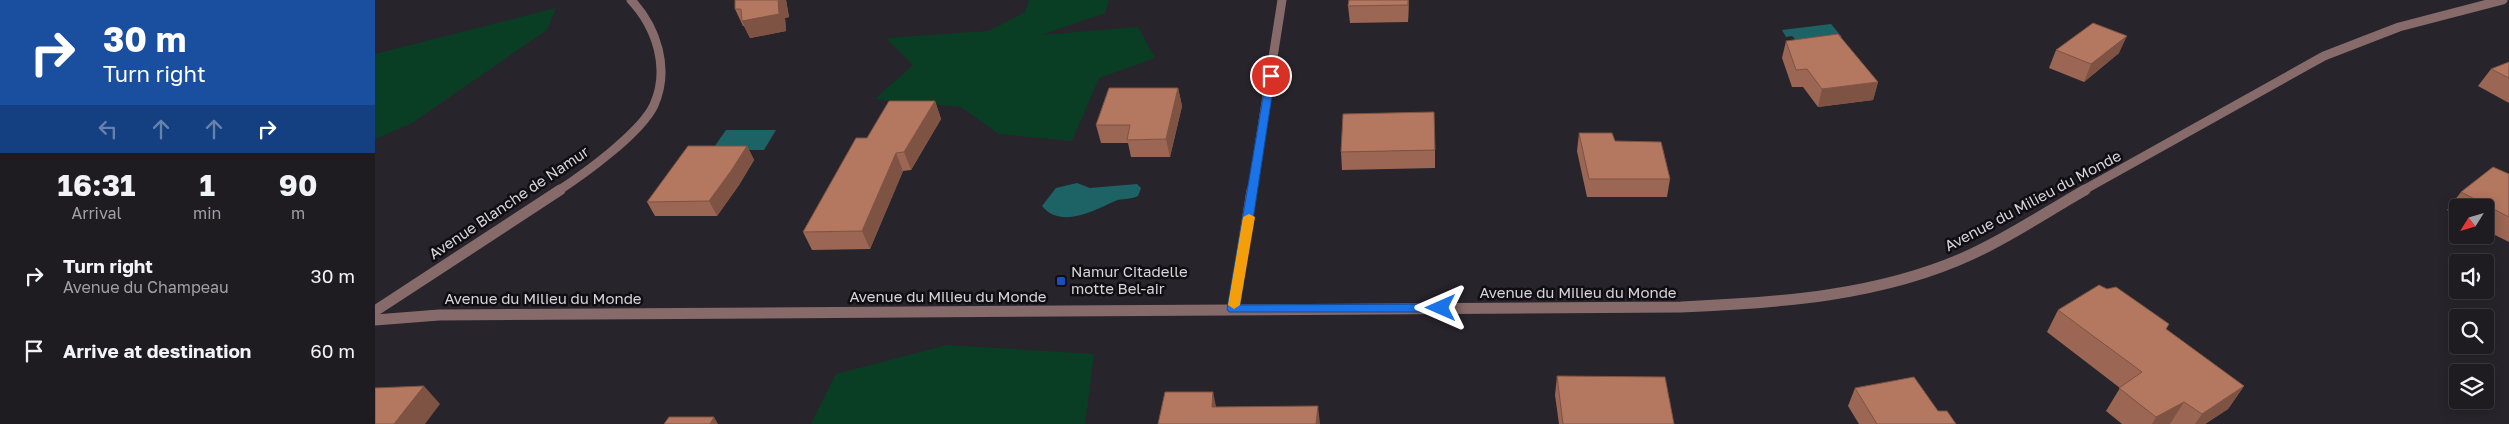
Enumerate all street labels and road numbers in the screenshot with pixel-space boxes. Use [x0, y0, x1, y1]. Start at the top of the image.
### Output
street label: Avenue Blanche de Namur [425, 142, 592, 262]
street label: Avenue du Milieu du Monde [1941, 146, 2124, 254]
street label: Avenue du Milieu du Monde [1479, 283, 1677, 301]
street label: Avenue du Milieu du Monde [849, 287, 1047, 305]
street label: Avenue du Milieu du Monde [444, 289, 642, 307]

